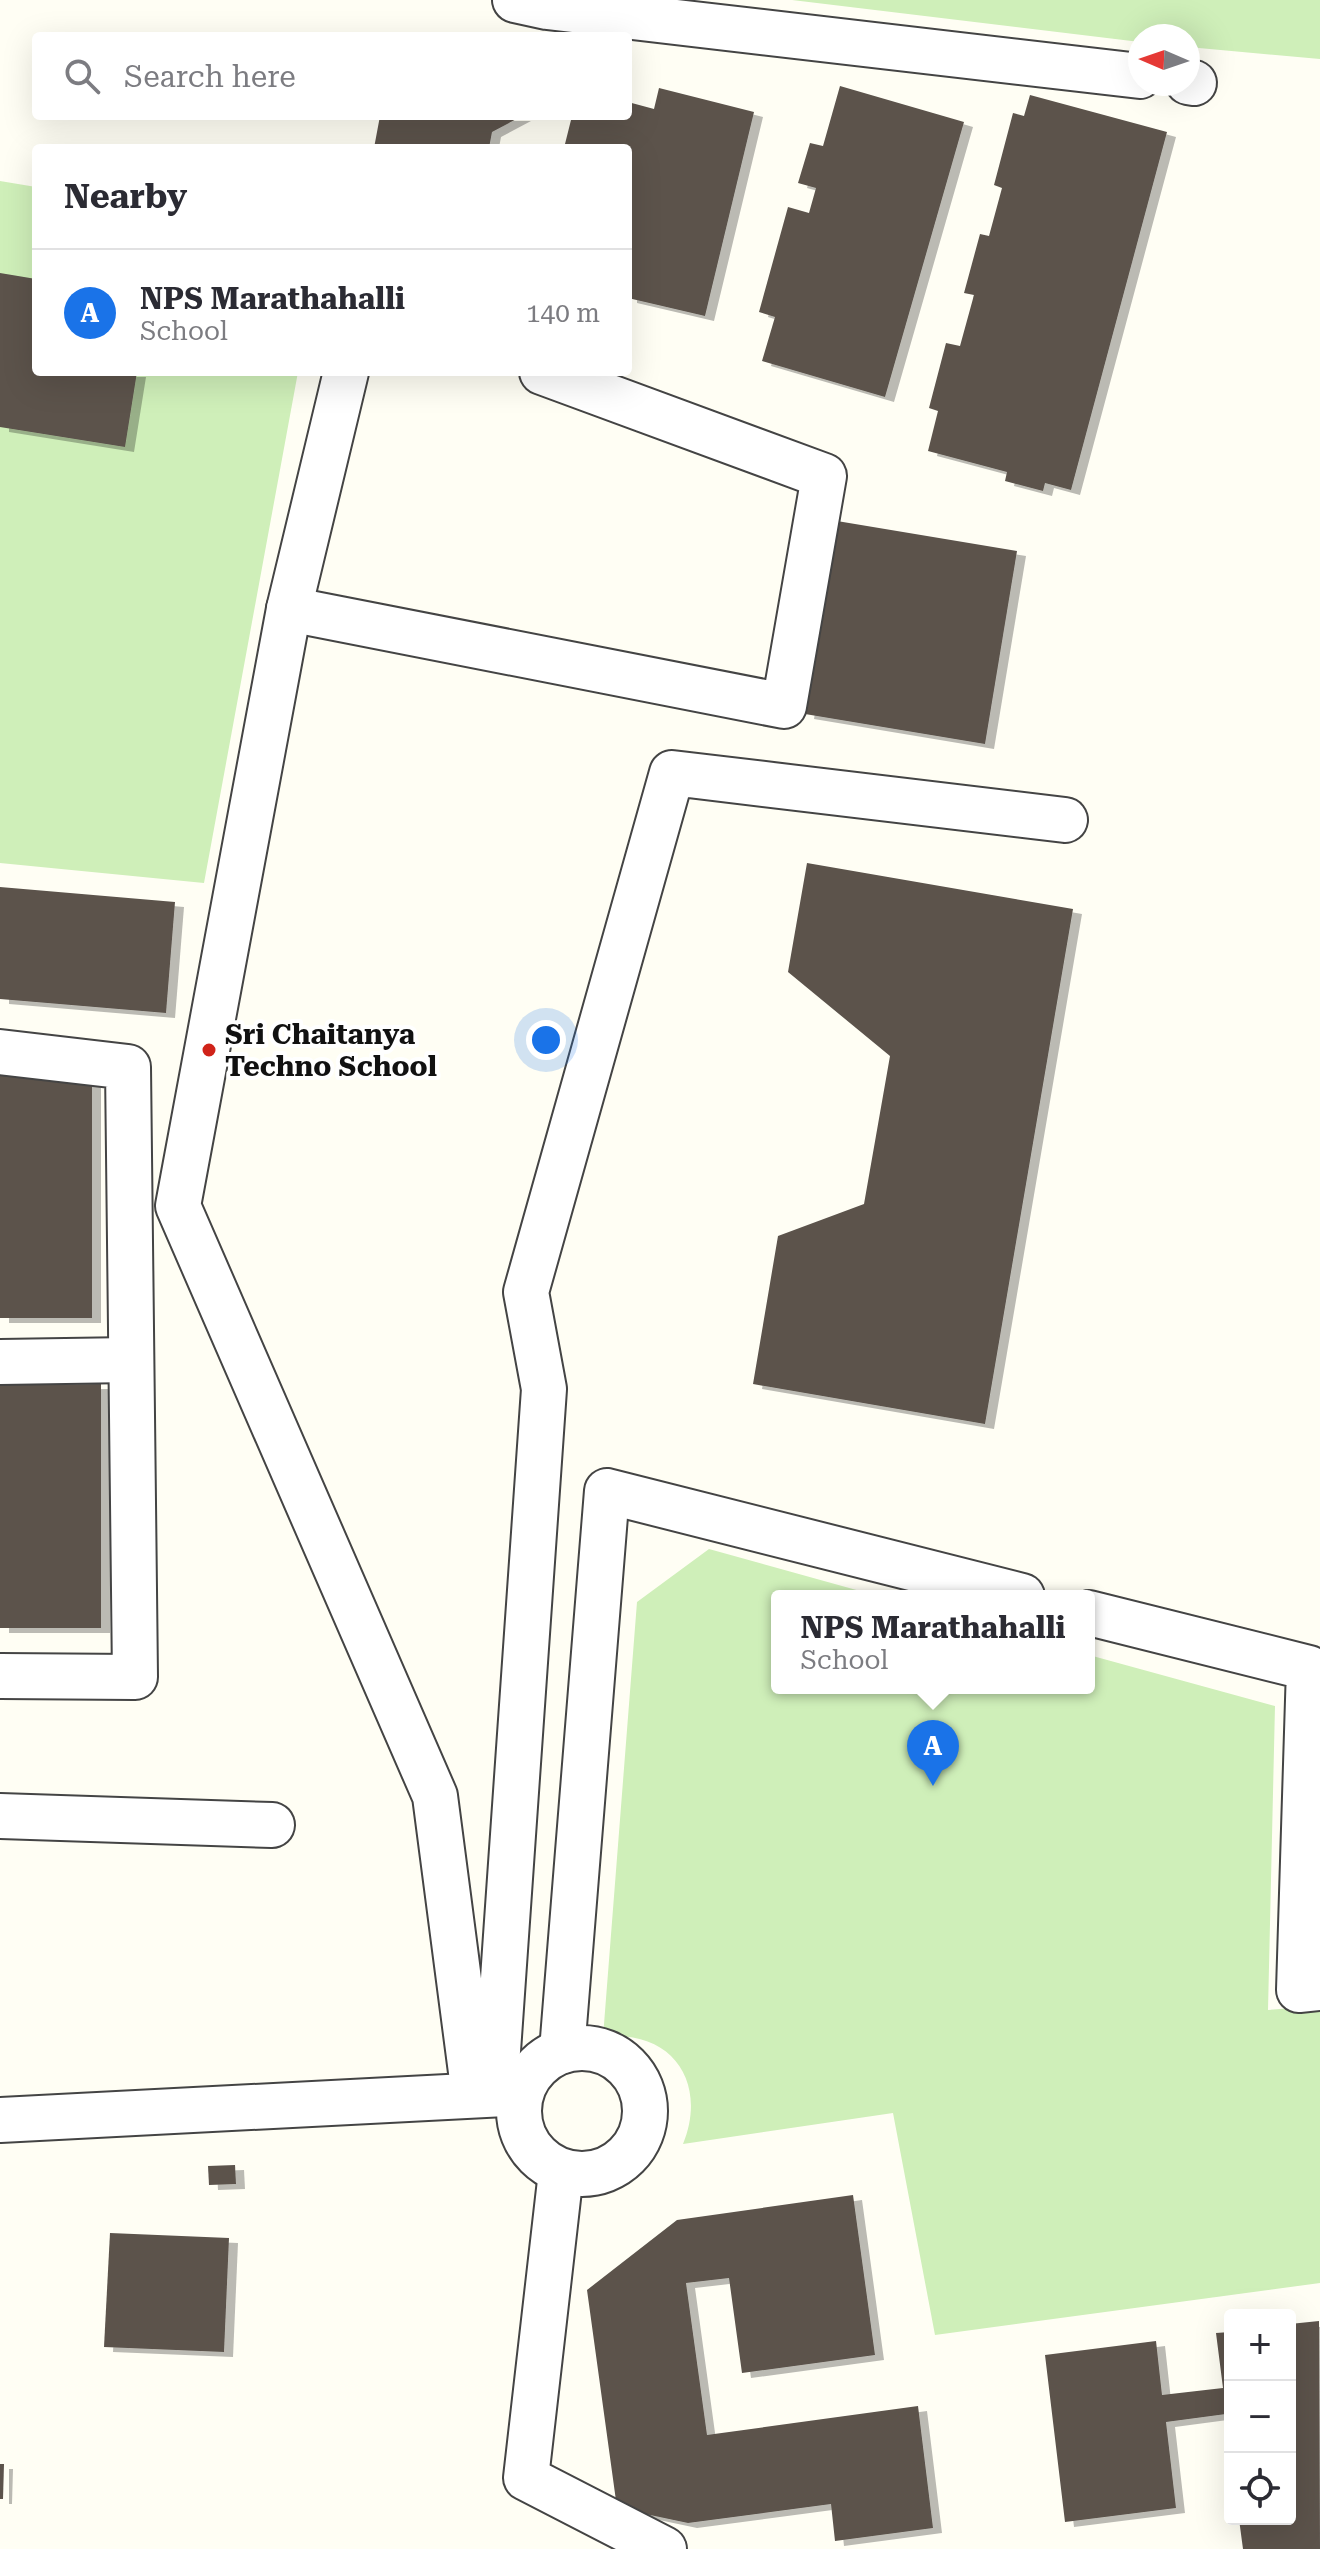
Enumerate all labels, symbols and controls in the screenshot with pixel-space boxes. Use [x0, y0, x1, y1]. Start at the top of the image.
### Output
north arrow [1128, 24, 1200, 96]
search box [32, 32, 632, 120]
icon: search [60, 54, 104, 98]
text: Search here [124, 59, 296, 94]
text: Nearby [64, 176, 187, 216]
text: NPS Marathahalli [140, 281, 405, 316]
text: A [81, 298, 99, 328]
text: 140 m [526, 298, 600, 328]
text: School [140, 316, 228, 346]
place label: Sri Chaitanya Techno School [225, 1018, 437, 1083]
your location [526, 1020, 566, 1060]
marker: Sri Chaitanya Techno School [200, 1041, 218, 1059]
popup [771, 1590, 1095, 1694]
text: NPS Marathahalli [801, 1610, 1065, 1645]
text: School [801, 1645, 888, 1675]
pin: A [907, 1720, 959, 1786]
map controls [1224, 2309, 1296, 2525]
button: + [1224, 2309, 1296, 2381]
button: − [1224, 2381, 1296, 2453]
button: locate [1224, 2453, 1296, 2525]

